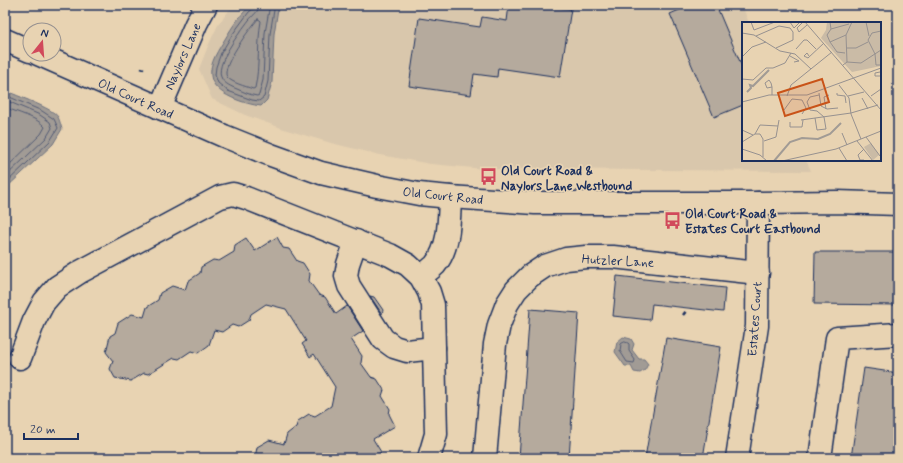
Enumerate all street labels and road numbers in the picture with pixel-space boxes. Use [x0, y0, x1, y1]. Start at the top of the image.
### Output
street label: Naylors Lane [161, 20, 206, 93]
street label: Old Court Road [95, 75, 176, 124]
street label: Old Court Road [402, 184, 484, 209]
street label: Hutzler Lane [581, 251, 655, 272]
street label: Estates Court [744, 281, 767, 357]

